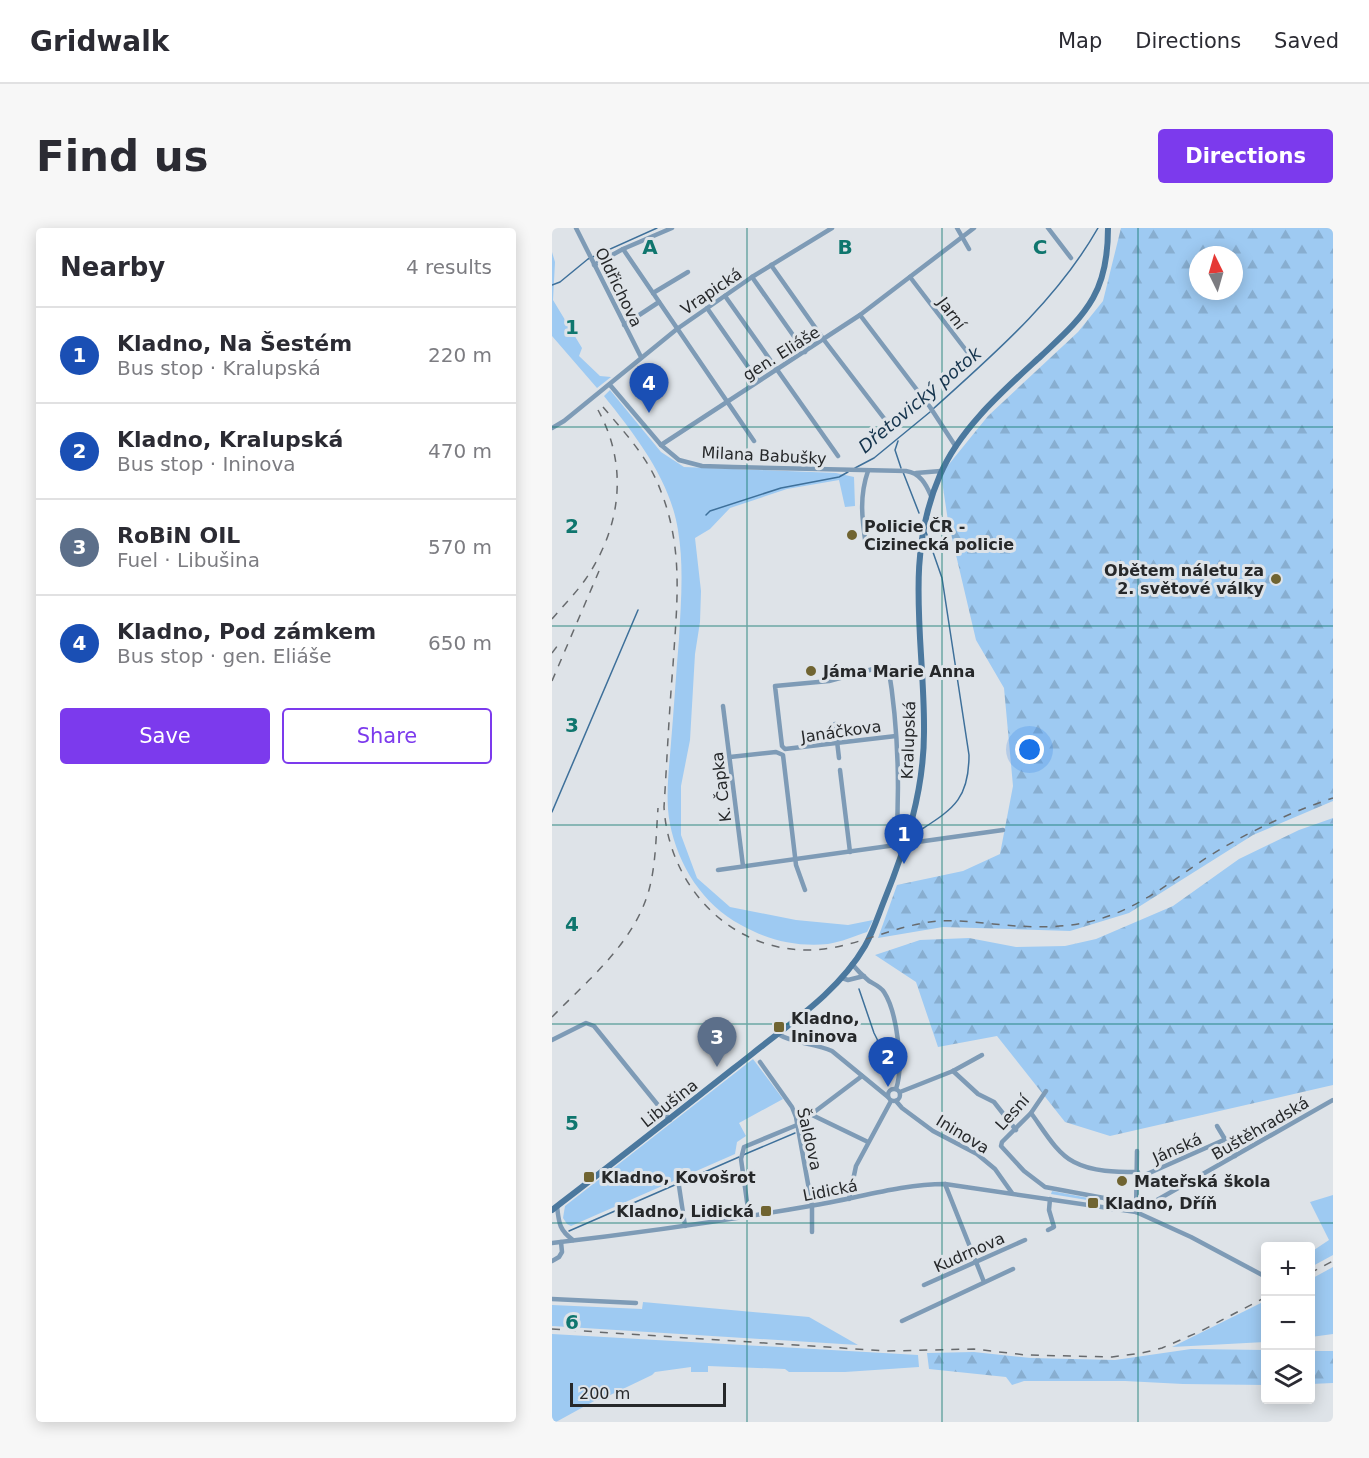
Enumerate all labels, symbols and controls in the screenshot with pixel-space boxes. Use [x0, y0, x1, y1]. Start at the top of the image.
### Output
text: Gridwalk [30, 25, 169, 58]
text: Map [1058, 29, 1102, 53]
text: Directions [1135, 29, 1241, 53]
text: Saved [1274, 29, 1339, 53]
button: Directions [1158, 129, 1333, 183]
text: Find us [36, 132, 209, 181]
text: A [642, 235, 658, 259]
text: B [837, 235, 853, 259]
text: C [1033, 235, 1047, 259]
street label: Oldřichova [591, 244, 646, 330]
north arrow [1189, 246, 1243, 300]
text: Nearby [60, 252, 165, 282]
text: 4 results [406, 255, 492, 279]
street label: Vrapická [677, 264, 745, 319]
street label: Jarní [933, 293, 970, 334]
text: 1 [565, 315, 579, 339]
street label: gen. Eliáše [739, 322, 823, 385]
text: Kladno, Na Šestém [117, 331, 352, 356]
water label: Dřetovický potok [854, 341, 986, 457]
text: 1 [73, 343, 86, 367]
text: 220 m [428, 343, 492, 367]
text: Bus stop · Kralupská [117, 356, 321, 380]
pin: 4 [630, 364, 668, 413]
text: Kladno, Kralupská [117, 427, 343, 452]
text: 2 [73, 439, 86, 463]
text: 470 m [428, 439, 492, 463]
street label: Milana Babušky [701, 443, 827, 468]
text: Bus stop · Ininova [117, 452, 296, 476]
text: 2 [565, 514, 579, 538]
place label: Policie ČR - Cizinecká policie [864, 517, 1014, 554]
text: RoBiN OIL [117, 523, 240, 548]
marker: Policie ČR - Cizinecká policie [845, 528, 859, 542]
text: 3 [73, 535, 86, 559]
text: 570 m [428, 535, 492, 559]
text: Fuel · Libušina [117, 548, 260, 572]
place label: Obětem náletu za 2. světové války [1104, 561, 1265, 598]
marker: Obětem náletu za 2. světové války [1269, 572, 1283, 586]
text: Kladno, Pod zámkem [117, 619, 376, 644]
text: 4 [73, 631, 86, 655]
text: 650 m [428, 631, 492, 655]
text: Bus stop · gen. Eliáše [117, 644, 332, 668]
place label: Jáma Marie Anna [822, 662, 975, 681]
marker: Jáma Marie Anna [804, 664, 818, 678]
street label: Kralupská [898, 700, 919, 780]
button: Save [60, 708, 270, 764]
button: Share [282, 708, 492, 764]
text: 3 [565, 713, 579, 737]
street label: Janáčkova [799, 716, 883, 747]
your location [1015, 735, 1044, 764]
street label: K. Čapka [708, 751, 735, 823]
pin: 1 [884, 814, 924, 864]
text: 4 [565, 912, 579, 936]
place label: Kladno, Ininova [791, 1009, 860, 1046]
pin: 3 [698, 1018, 736, 1067]
marker: Kladno, Ininova [772, 1020, 786, 1034]
pin: 2 [868, 1038, 908, 1087]
street label: Libušina [637, 1075, 701, 1131]
street label: Lesní [991, 1090, 1034, 1134]
street label: Buštěhradská [1208, 1093, 1312, 1164]
street label: Šaldova [793, 1106, 826, 1172]
text: 5 [565, 1111, 579, 1135]
street label: Ininova [933, 1111, 993, 1158]
street label: Jánská [1149, 1129, 1205, 1168]
place label: Kladno, Kovošrot [601, 1168, 756, 1187]
marker: Kladno, Kovošrot [582, 1170, 596, 1184]
place label: Mateřská škola [1134, 1172, 1271, 1191]
marker: Mateřská škola [1115, 1174, 1129, 1188]
street label: Lidická [801, 1176, 859, 1205]
place label: Kladno, Dříň [1105, 1194, 1217, 1213]
marker: Kladno, Dříň [1086, 1196, 1100, 1210]
place label: Kladno, Lidická [616, 1202, 754, 1221]
marker: Kladno, Lidická [759, 1204, 773, 1218]
street label: Kudrnova [931, 1228, 1008, 1276]
map controls [1261, 1242, 1315, 1404]
button: + [1261, 1242, 1315, 1296]
button: − [1261, 1296, 1315, 1350]
text: 6 [565, 1310, 579, 1334]
button: layers [1261, 1350, 1315, 1404]
scale bar [570, 1380, 726, 1408]
text: 200 m [579, 1384, 630, 1403]

